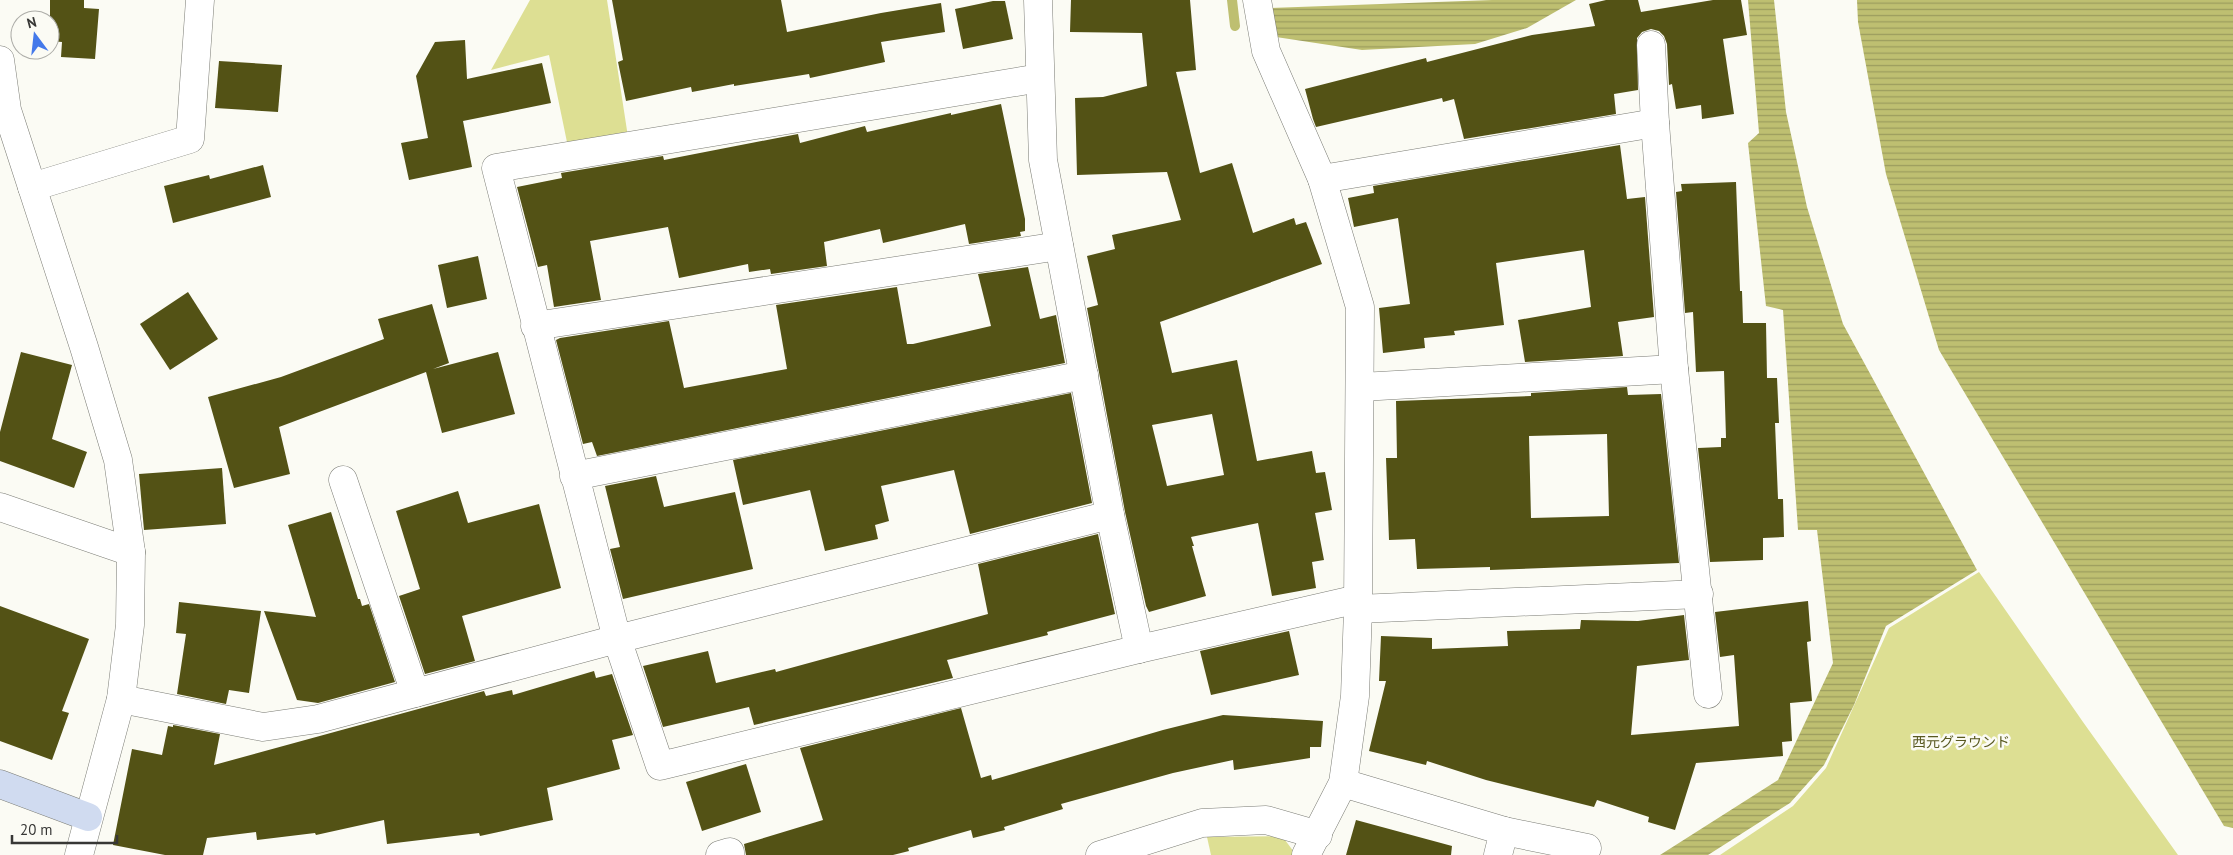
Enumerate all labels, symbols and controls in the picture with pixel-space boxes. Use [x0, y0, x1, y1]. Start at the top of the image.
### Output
north arrow [10, 10, 60, 60]
text: N [25, 13, 38, 32]
park label: 西元グラウンド [1912, 733, 2010, 751]
scale bar [12, 812, 118, 844]
text: 20 m [20, 820, 53, 839]

